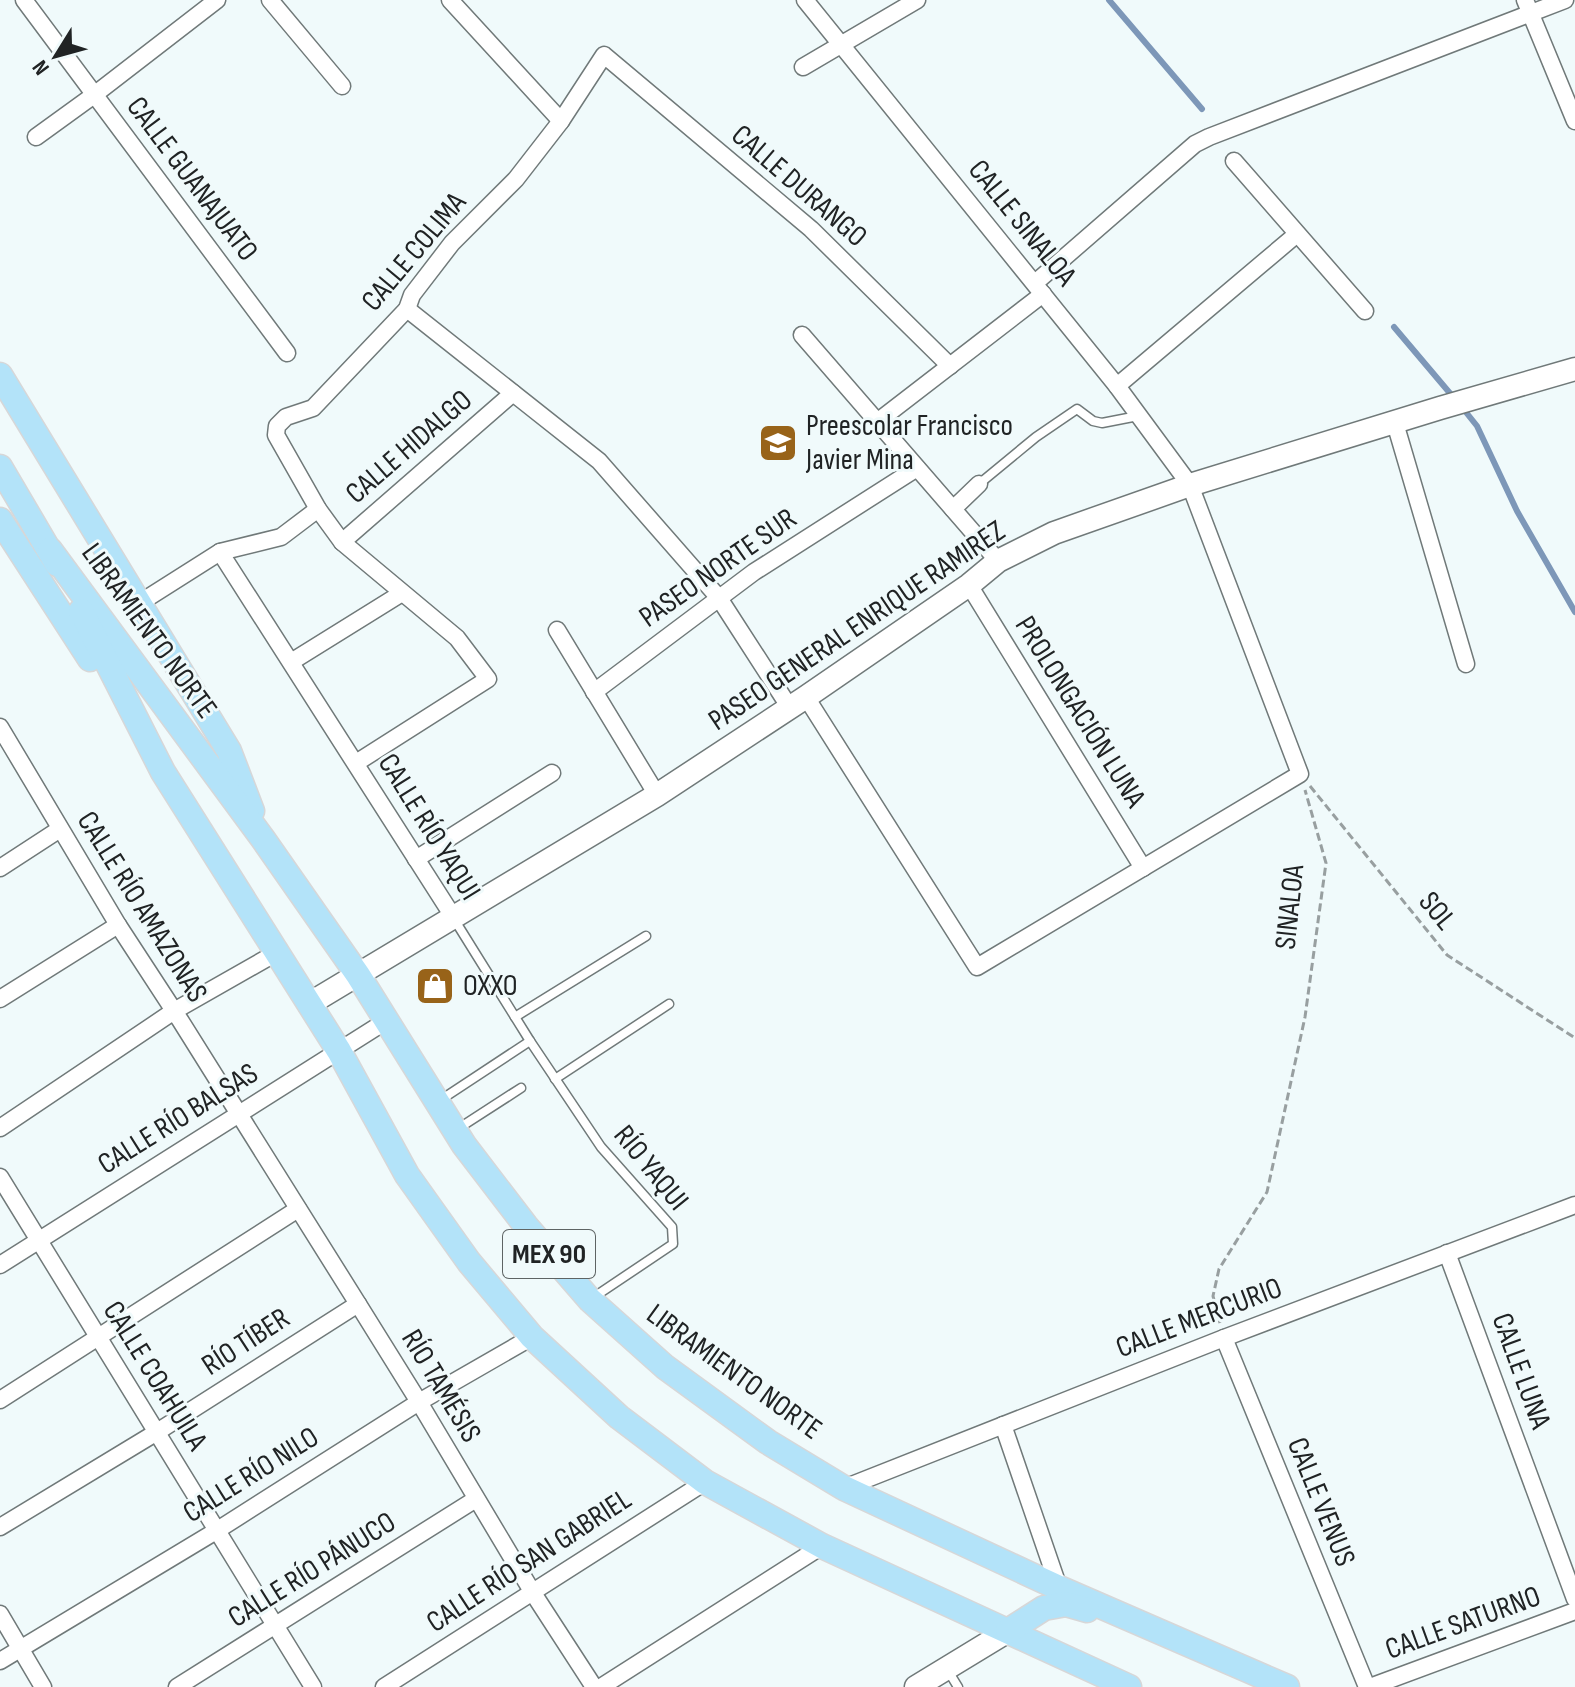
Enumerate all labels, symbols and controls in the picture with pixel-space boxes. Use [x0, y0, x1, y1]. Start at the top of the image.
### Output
north arrow [16, 16, 96, 96]
text: N [27, 54, 56, 80]
street label: CALLE GUANAJUATO [118, 90, 266, 268]
street label: CALLE DURANGO [724, 117, 874, 255]
street label: CALLE SINALOA [960, 153, 1084, 293]
street label: CALLE COLIMA [354, 185, 474, 319]
street label: CALLE HIDALGO [338, 382, 480, 512]
place label: Preescolar Francisco Javier Mina [805, 408, 1013, 478]
school or university icon: Preescolar Francisco Javier Mina [757, 422, 799, 464]
street label: PASEO NORTE SUR [632, 501, 804, 635]
street label: PASEO GENERAL ENRIQUE RAMIREZ [702, 513, 1012, 739]
street label: LIBRAMIENTO NORTE [73, 536, 225, 726]
street label: PROLONGACIÓN LUNA [1007, 610, 1153, 814]
street label: CALLE RÍO YAQUI [370, 747, 488, 907]
street label: CALLE RÍO AMAZONAS [69, 805, 215, 1009]
street label: SINALOA [1268, 863, 1312, 951]
street label: SOL [1411, 885, 1463, 937]
shop icon: OXXO [414, 965, 456, 1007]
place label: OXXO [463, 968, 517, 1004]
street label: CALLE RÍO BALSAS [91, 1056, 265, 1182]
street label: RÍO YAQUI [606, 1118, 696, 1218]
road number: MEX 90 [503, 1230, 595, 1278]
street label: CALLE MERCURIO [1111, 1270, 1287, 1366]
street label: CALLE COAHUILA [95, 1295, 215, 1457]
street label: LIBRAMIENTO NORTE [639, 1296, 829, 1448]
street label: RÍO TÍBER [195, 1300, 297, 1384]
street label: CALLE LUNA [1483, 1308, 1559, 1434]
street label: RÍO TAMÉSIS [393, 1323, 489, 1449]
street label: CALLE RÍO NILO [177, 1419, 325, 1531]
street label: CALLE VENUS [1279, 1432, 1363, 1572]
street label: CALLE RÍO SAN GABRIEL [420, 1481, 638, 1641]
street label: CALLE RÍO PÁNUCO [222, 1504, 402, 1636]
street label: CALLE SATURNO [1381, 1578, 1545, 1668]

